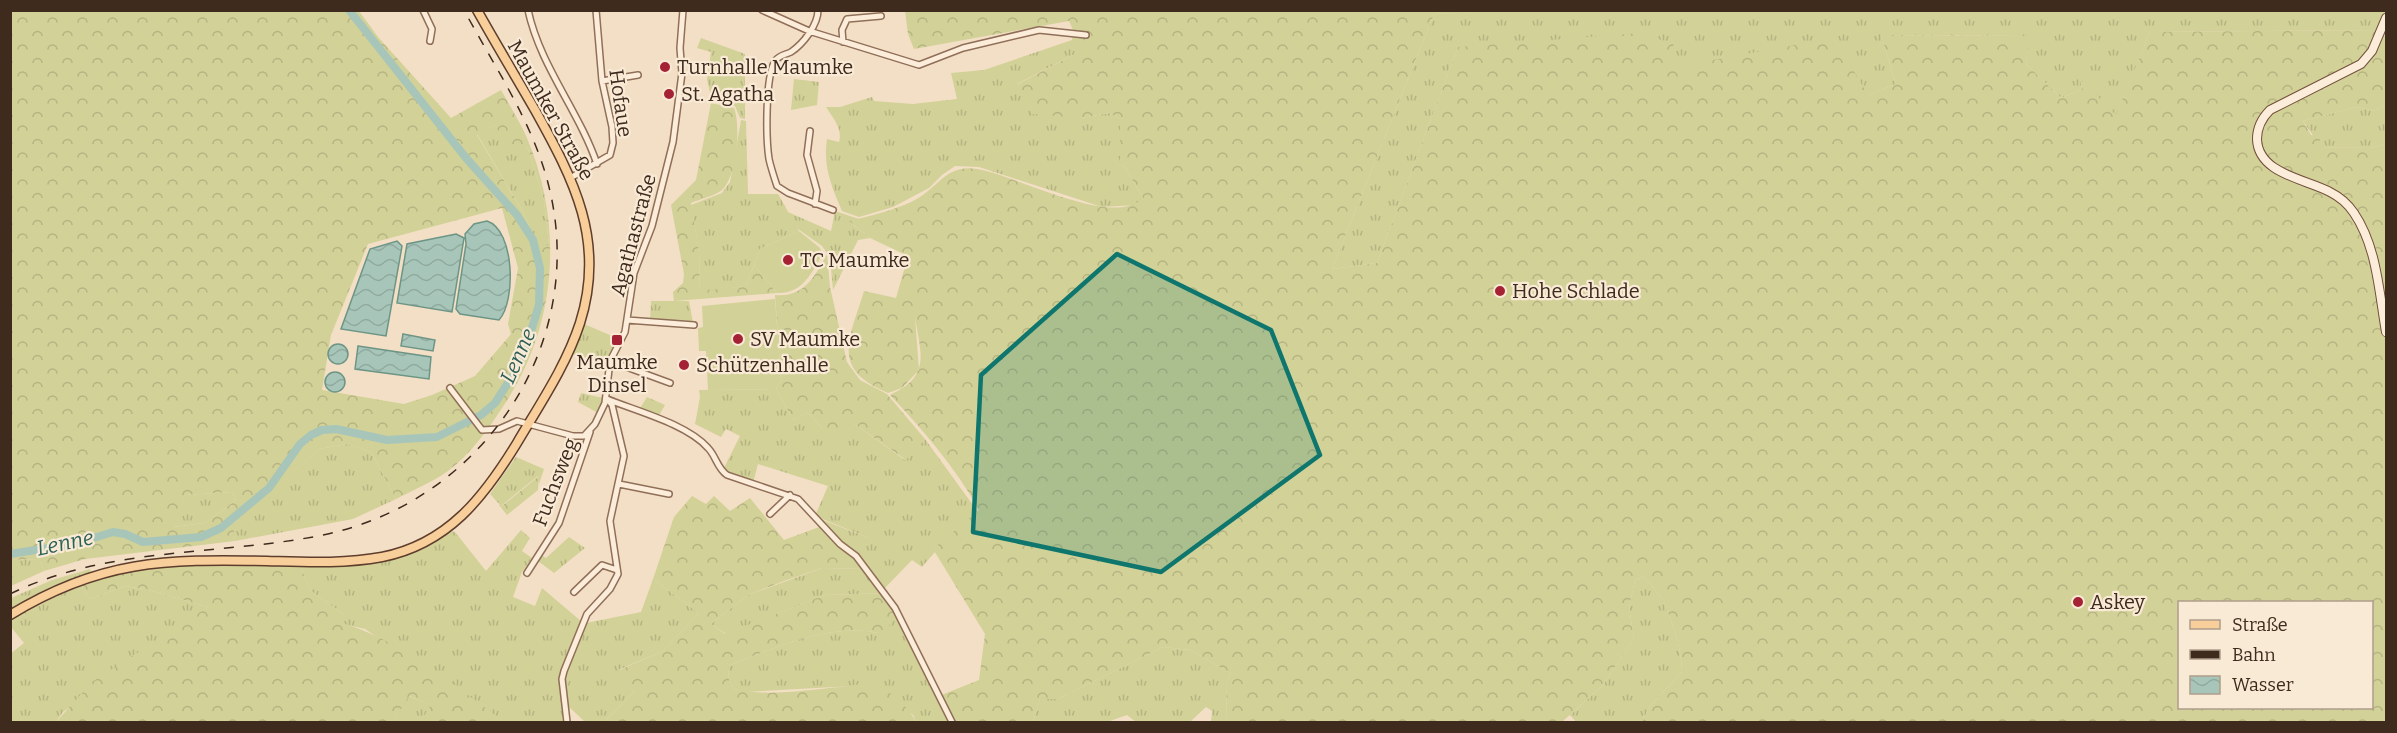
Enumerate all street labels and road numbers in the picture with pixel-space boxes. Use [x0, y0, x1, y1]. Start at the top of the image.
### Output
street label: Maumker Straße [503, 36, 599, 184]
street label: Hofaue [604, 68, 638, 138]
street label: Agathastraße [605, 171, 661, 299]
street label: Fuchsweg [527, 434, 583, 530]

